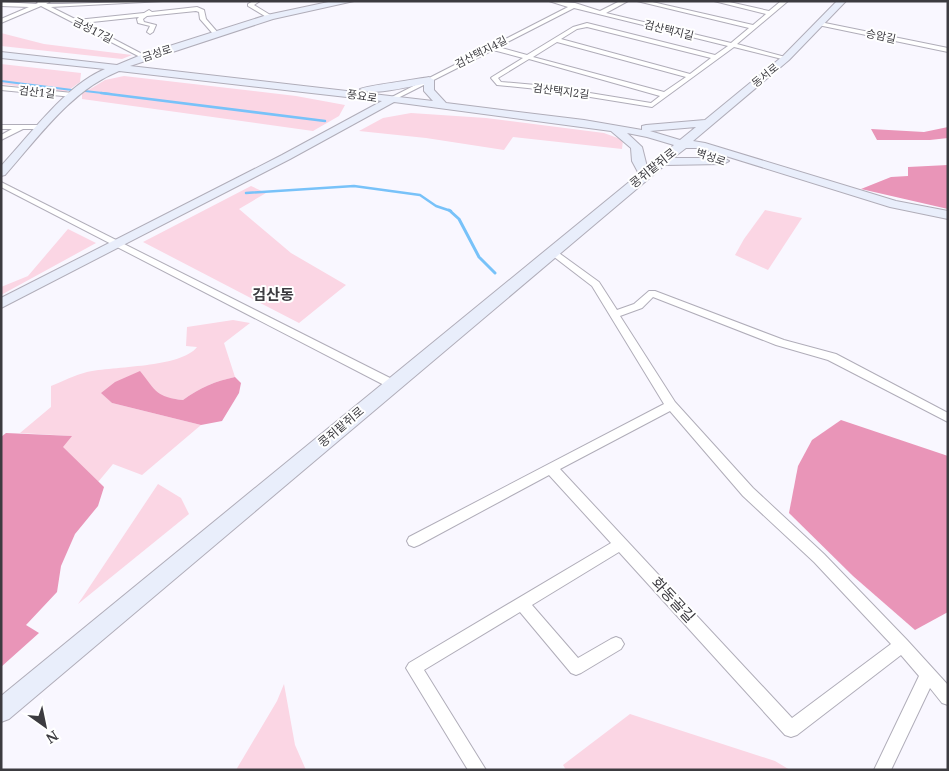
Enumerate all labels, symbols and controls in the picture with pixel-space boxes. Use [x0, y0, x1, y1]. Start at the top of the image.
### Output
street label: 금성17길 [71, 13, 116, 46]
street label: 검산택지길 [643, 16, 695, 43]
street label: 승암길 [865, 25, 898, 46]
street label: 검산택지4길 [452, 32, 509, 71]
street label: 금성로 [140, 41, 174, 64]
street label: 동서로 [748, 59, 781, 90]
street label: 검산택지2길 [532, 80, 590, 101]
street label: 검산1길 [18, 82, 56, 101]
street label: 풍요로 [346, 86, 378, 105]
street label: 콩쥐팥쥐로 [626, 144, 679, 192]
street label: 벽성로 [694, 144, 728, 169]
district label: 검산동 [252, 284, 294, 304]
street label: 콩쥐팥쥐로 [314, 402, 367, 451]
street label: 화동골길 [648, 572, 700, 626]
north arrow [20, 701, 70, 751]
text: N [43, 726, 62, 748]

